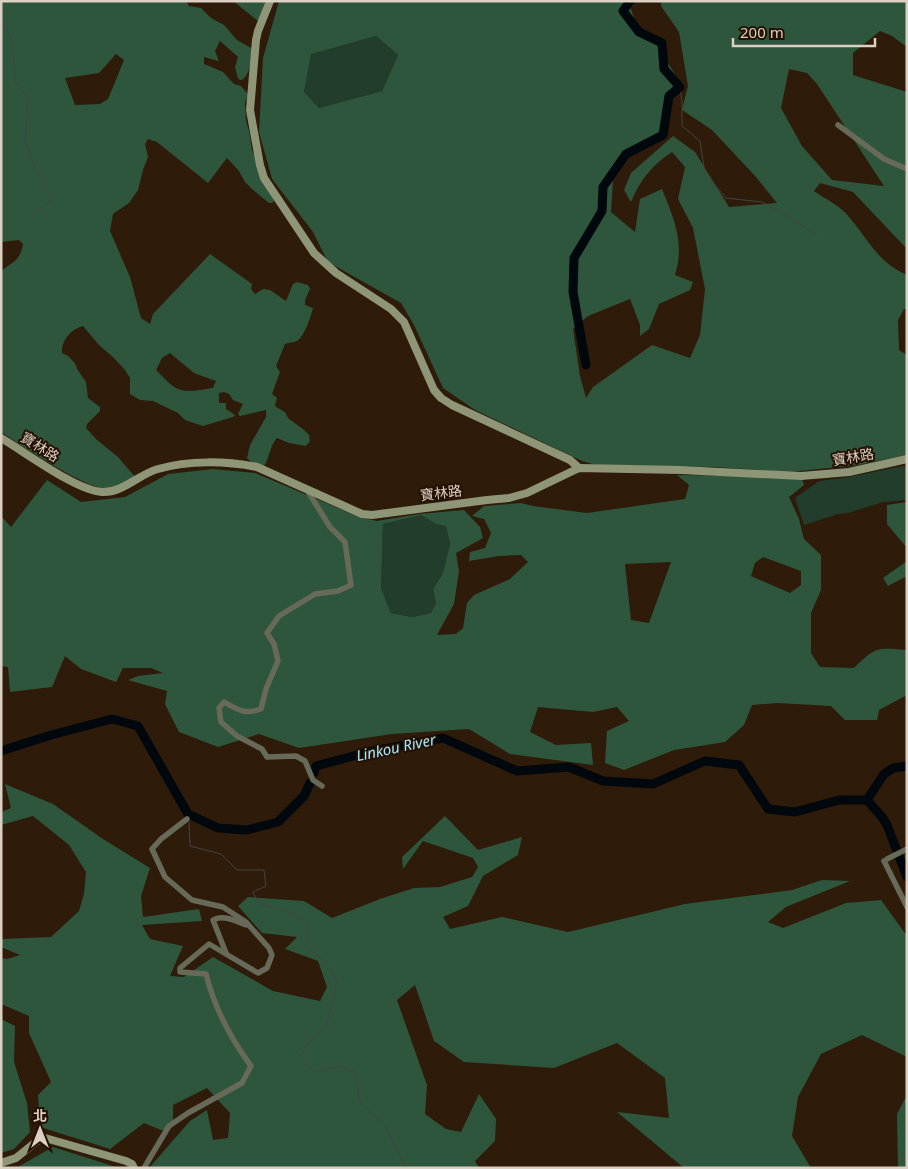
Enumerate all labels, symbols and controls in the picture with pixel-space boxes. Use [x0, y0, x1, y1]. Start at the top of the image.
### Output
scale bar [733, 15, 876, 47]
text: 200 m [740, 22, 784, 42]
street label: 寶林路 [17, 427, 63, 466]
street label: 寶林路 [831, 444, 875, 470]
street label: 寶林路 [419, 481, 463, 504]
water label: Linkou River [354, 729, 438, 765]
north arrow [15, 1104, 65, 1154]
text: 北 [33, 1106, 47, 1125]

